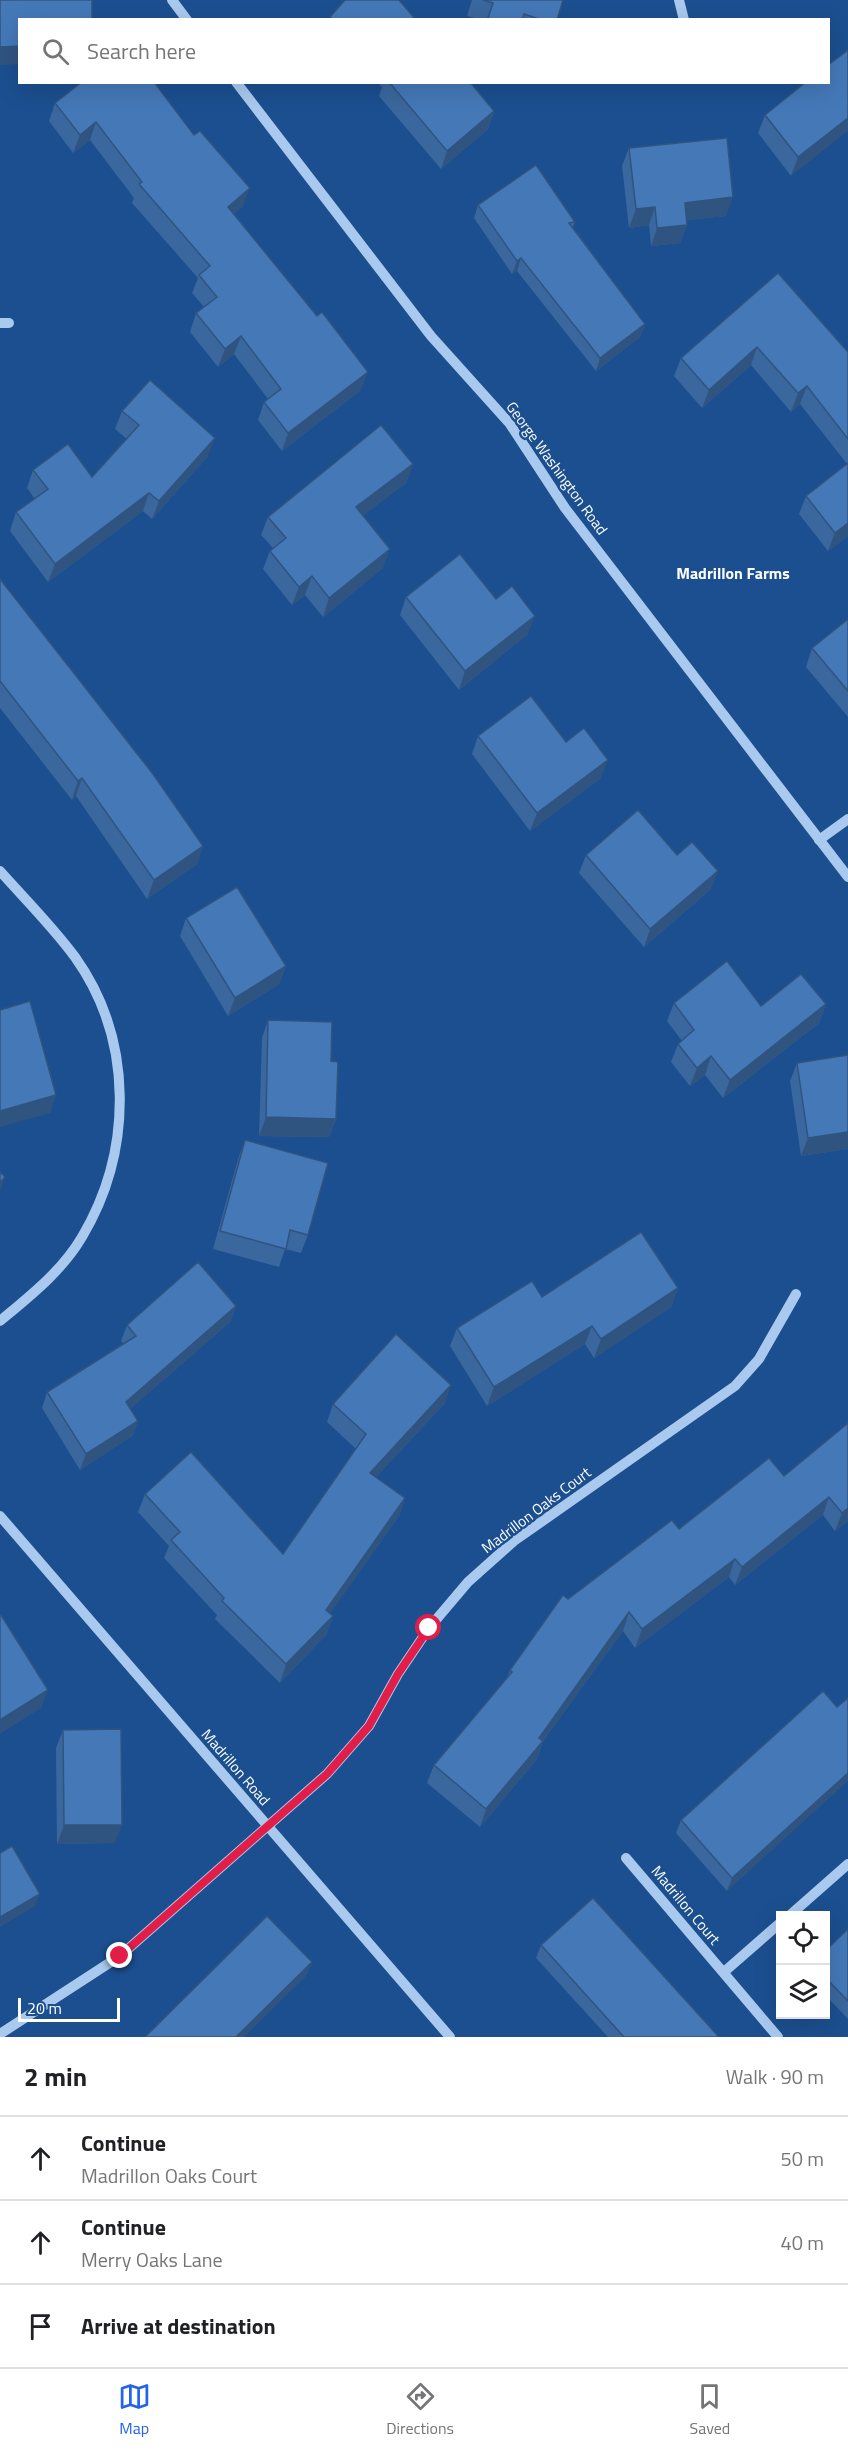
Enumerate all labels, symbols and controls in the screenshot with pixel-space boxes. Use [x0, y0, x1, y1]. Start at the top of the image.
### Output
search box [18, 18, 830, 84]
text: Search here [87, 34, 196, 68]
icon: search [39, 35, 72, 68]
street label: George Washington Road [501, 396, 613, 540]
district label: Madrillon Farms [676, 561, 790, 585]
street label: Madrillon Oaks Court [476, 1461, 596, 1559]
route start [415, 1614, 441, 1640]
street label: Madrillon Road [196, 1724, 276, 1810]
street label: Madrillon Court [646, 1860, 726, 1950]
map controls [776, 1911, 830, 2019]
button: locate [776, 1911, 830, 1965]
route end [106, 1942, 132, 1968]
button: layers [776, 1965, 830, 2019]
scale bar [18, 1995, 120, 2022]
text: 20 m [27, 1996, 62, 2020]
text: 2 min [24, 2057, 87, 2096]
text: Walk · 90 m [726, 2061, 824, 2092]
text: Continue [81, 2126, 166, 2160]
icon: ahead [24, 2142, 57, 2175]
text: 50 m [780, 2143, 824, 2174]
text: Madrillon Oaks Court [81, 2160, 257, 2191]
text: Continue [81, 2210, 166, 2244]
icon: ahead [24, 2226, 57, 2259]
text: 40 m [780, 2227, 824, 2258]
text: Merry Oaks Lane [81, 2244, 223, 2275]
text: Arrive at destination [81, 2309, 276, 2343]
icon: arrive [24, 2310, 57, 2343]
tab: Map [118, 2380, 151, 2440]
tab: Directions [386, 2380, 454, 2440]
tab: Saved [690, 2380, 730, 2440]

